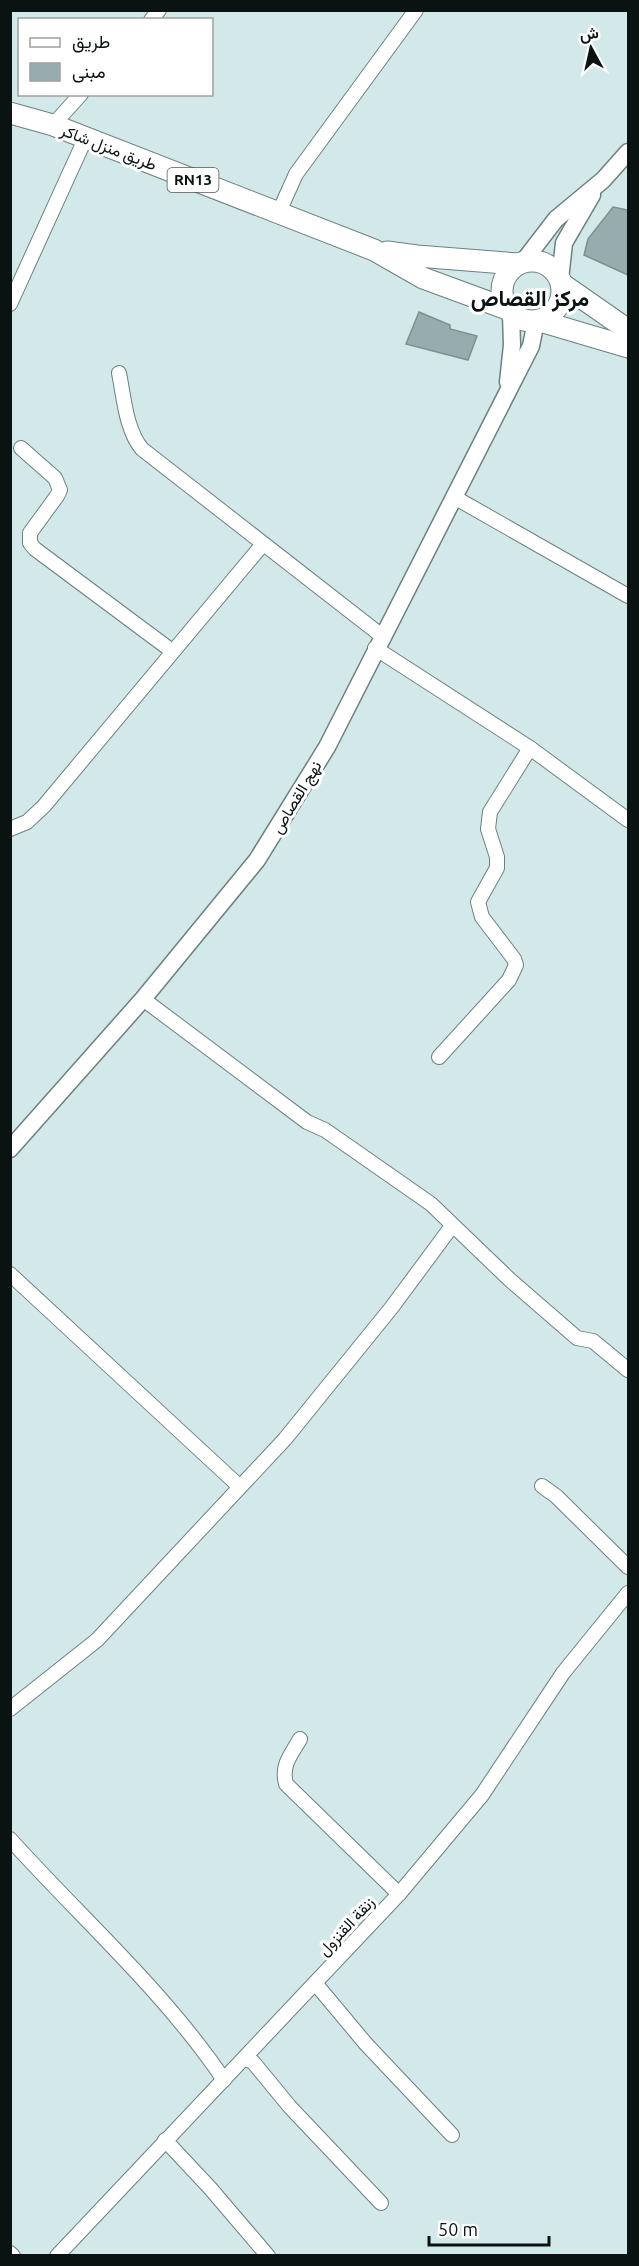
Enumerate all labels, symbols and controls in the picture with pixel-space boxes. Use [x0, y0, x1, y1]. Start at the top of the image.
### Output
legend [18, 18, 213, 96]
north arrow [561, 18, 621, 78]
text: ش [578, 23, 600, 44]
text: طريق [72, 31, 110, 53]
text: مبنى [72, 61, 106, 83]
street label: طريق منزل شاكر [57, 120, 159, 175]
road number: RN13 [168, 168, 218, 192]
district label: مركز القصاص [471, 285, 589, 312]
street label: نهج القصاص [267, 757, 327, 838]
street label: زنقة القنزول [314, 1893, 379, 1960]
scale bar [429, 2209, 549, 2247]
text: 50 m [438, 2219, 478, 2239]

